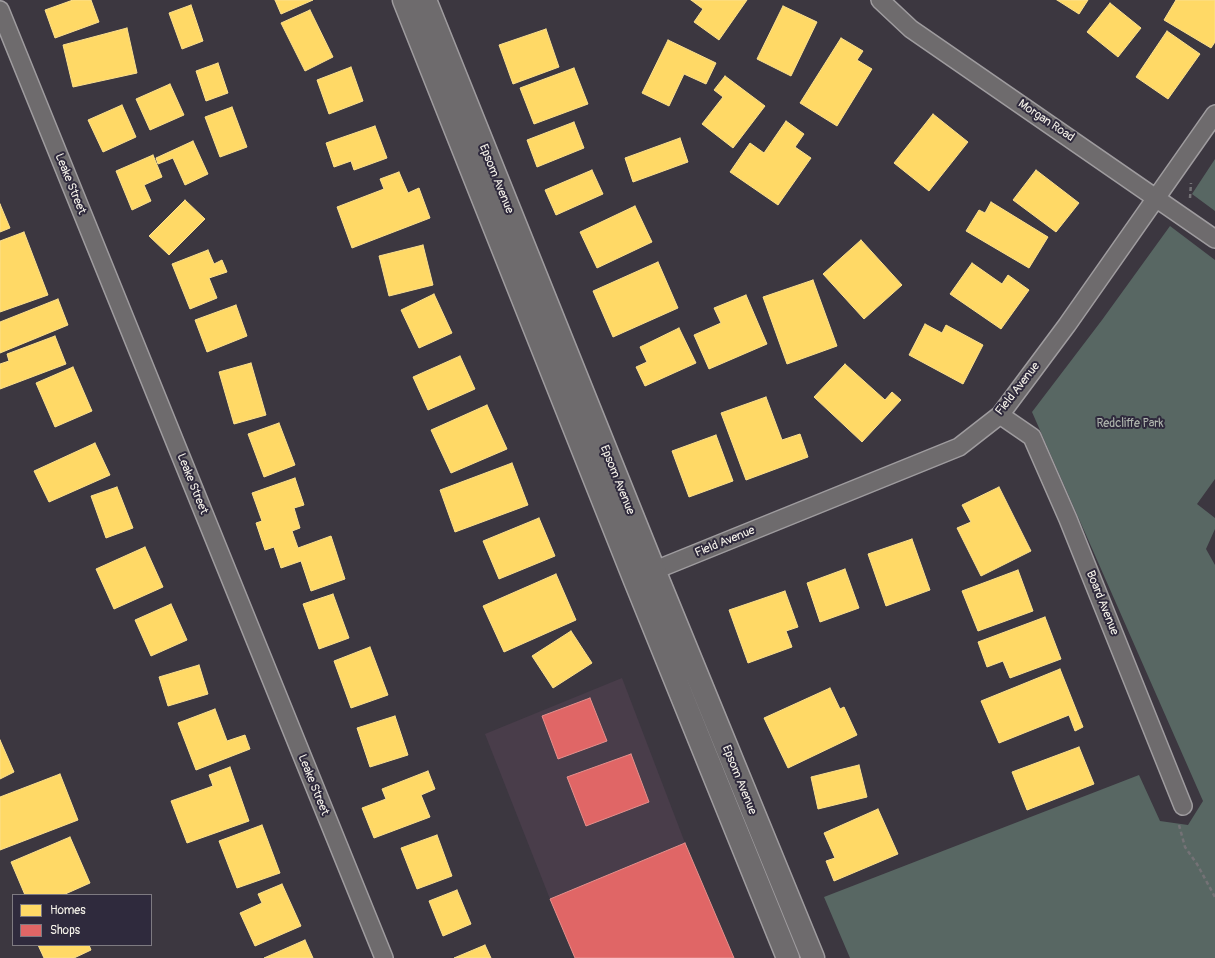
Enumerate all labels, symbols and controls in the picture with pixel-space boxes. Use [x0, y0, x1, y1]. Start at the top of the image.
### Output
street label: Morgan Road [1015, 97, 1077, 145]
street label: Epsom Avenue [476, 142, 516, 216]
street label: Leake Street [51, 151, 89, 217]
street label: Field Avenue [993, 360, 1043, 418]
park label: Redcliffe Park [1096, 417, 1164, 431]
street label: Epsom Avenue [597, 443, 637, 517]
street label: Leake Street [173, 451, 211, 517]
street label: Field Avenue [693, 523, 757, 561]
street label: Board Avenue [1083, 569, 1121, 637]
street label: Epsom Avenue [719, 743, 759, 817]
street label: Leake Street [294, 752, 332, 818]
legend [12, 894, 152, 946]
text: Homes [50, 903, 86, 918]
text: Shops [50, 923, 80, 938]

